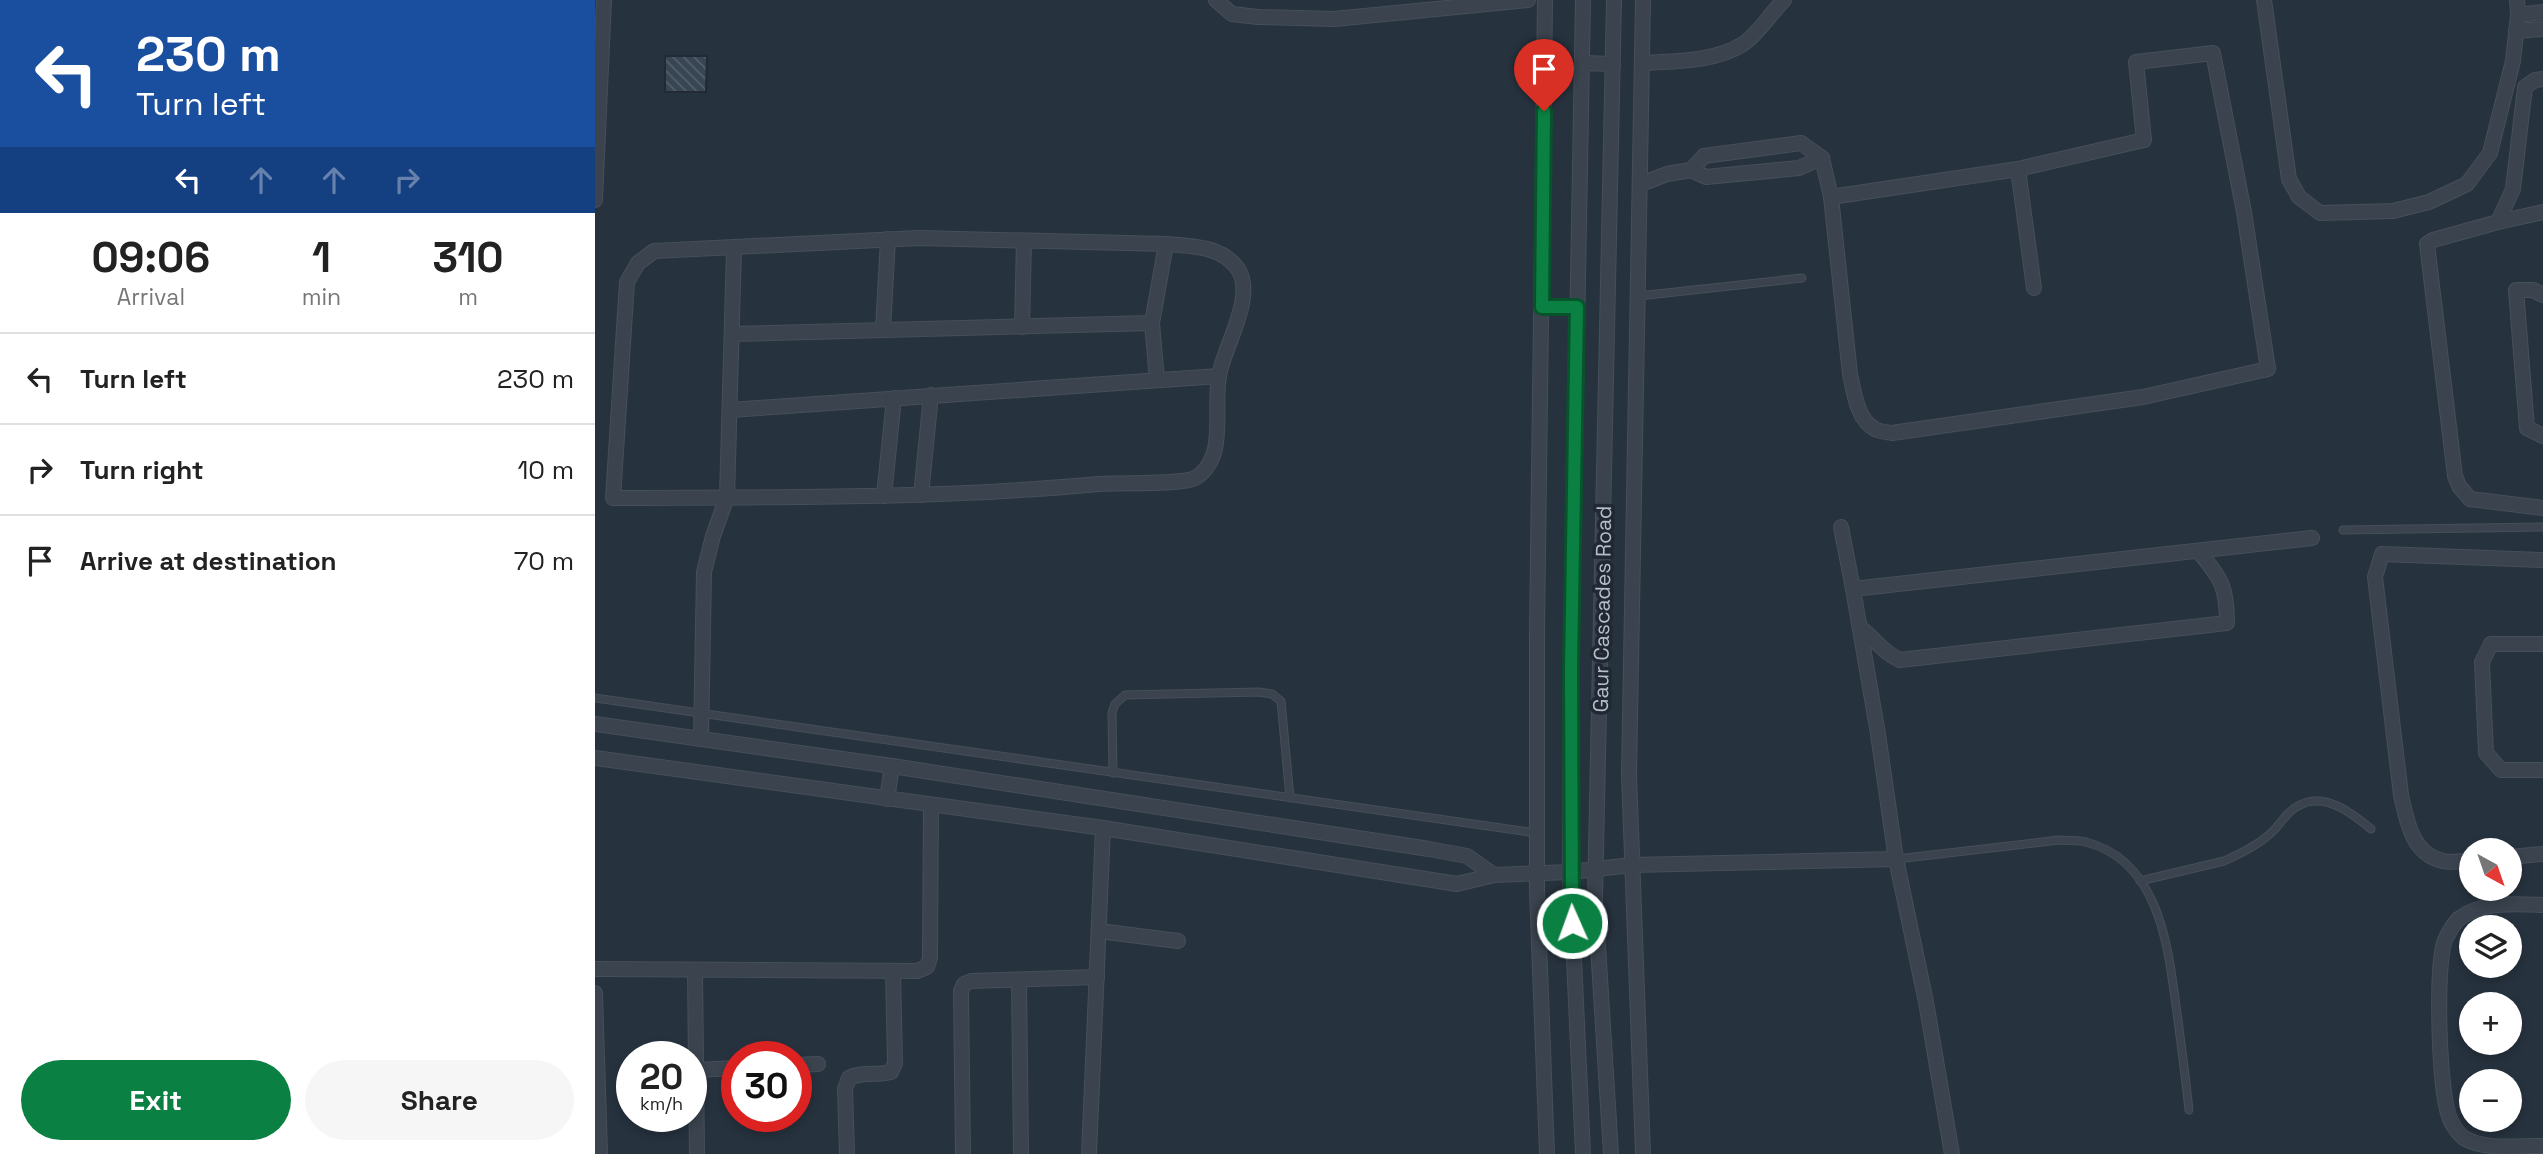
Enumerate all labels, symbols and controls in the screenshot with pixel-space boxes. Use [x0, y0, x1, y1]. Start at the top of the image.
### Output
text: 230 m [136, 23, 281, 85]
icon: left [21, 28, 112, 119]
pin [1514, 39, 1574, 111]
icon: arrive [1525, 50, 1563, 88]
text: Turn left [136, 84, 266, 124]
icon: left [169, 161, 207, 199]
icon: ahead [242, 161, 280, 199]
icon: ahead [315, 161, 353, 199]
icon: right [388, 161, 426, 199]
text: 09:06 [91, 231, 210, 284]
text: 1 [312, 231, 331, 284]
text: 310 [433, 231, 504, 284]
text: Arrival [117, 282, 185, 312]
text: min [302, 282, 341, 312]
text: m [458, 282, 478, 312]
icon: left [21, 360, 59, 398]
text: Turn left [80, 362, 187, 396]
text: 230 m [497, 362, 574, 396]
icon: right [21, 451, 59, 489]
text: Turn right [80, 453, 204, 487]
text: 10 m [517, 453, 574, 487]
street label: Gaur Cascades Road [1587, 505, 1617, 713]
icon: arrive [21, 542, 59, 580]
text: Arrive at destination [80, 544, 337, 578]
text: 70 m [514, 544, 574, 578]
north arrow [2459, 838, 2522, 901]
map controls [2459, 838, 2522, 1132]
position arrow [1535, 886, 1609, 960]
button: layers [2459, 915, 2522, 978]
button: + [2459, 992, 2522, 1055]
speed limit sign: 30 [721, 1041, 812, 1132]
text: 20 [640, 1055, 683, 1099]
button: Exit [21, 1060, 291, 1140]
button: Share [305, 1060, 574, 1140]
button: − [2459, 1069, 2522, 1132]
text: km/h [640, 1092, 683, 1115]

